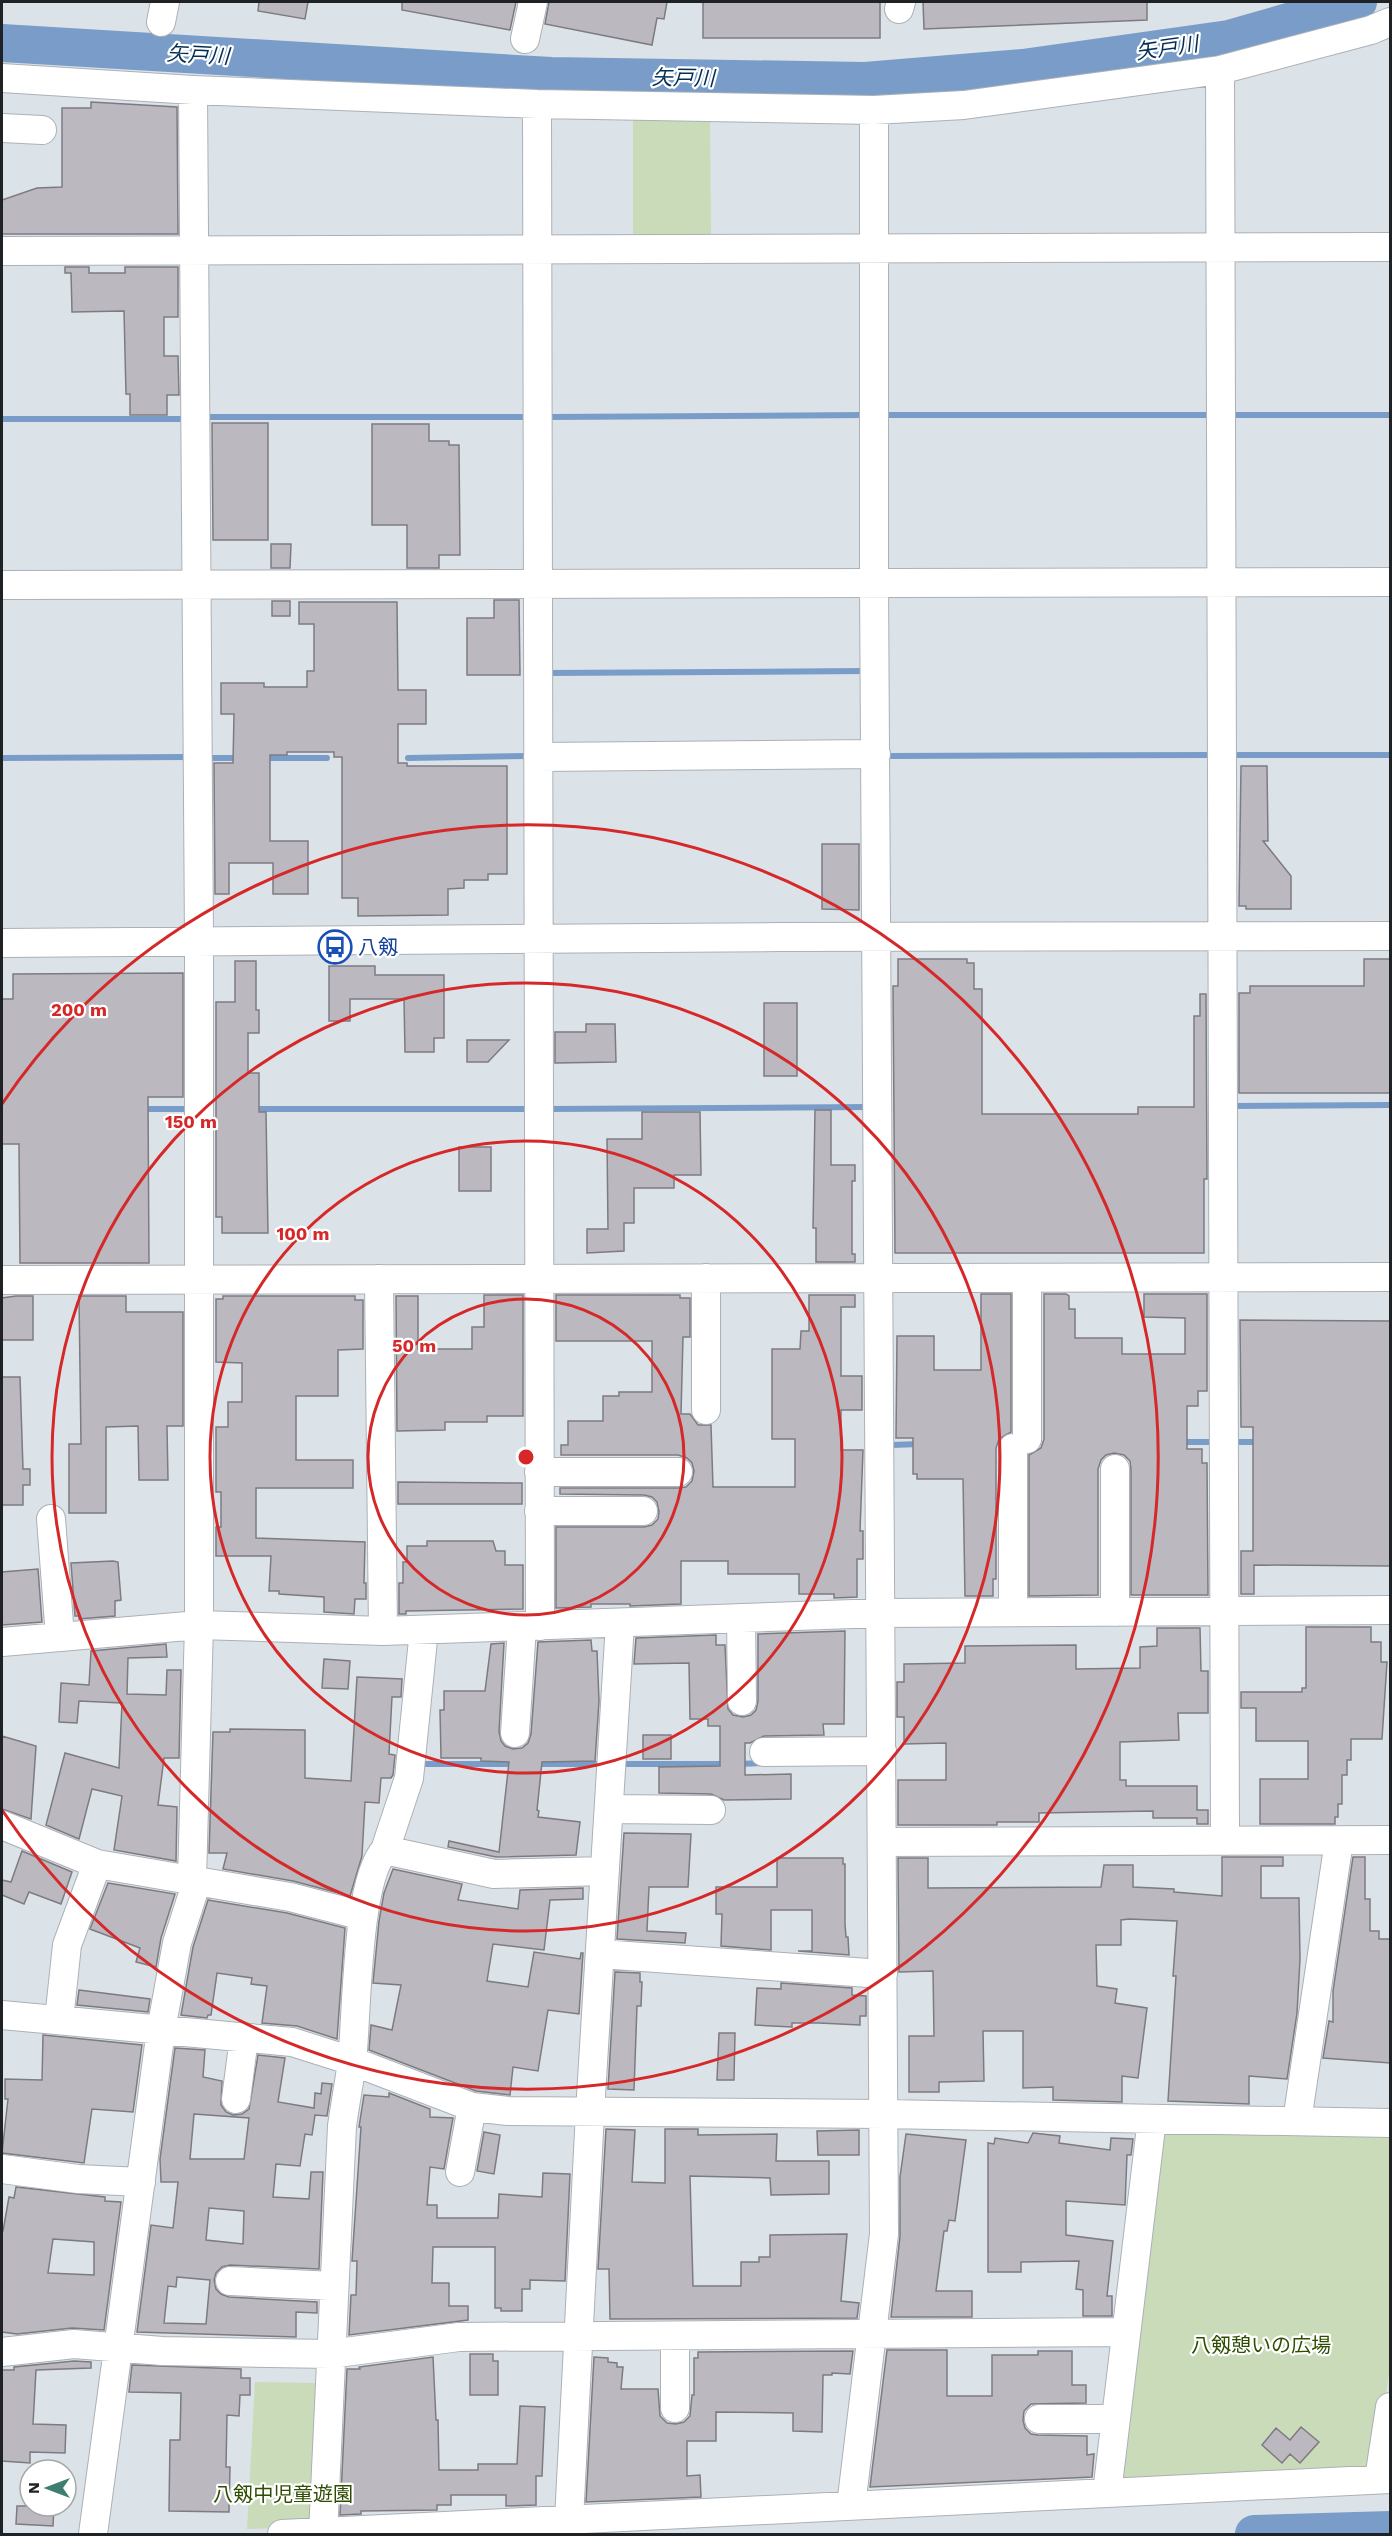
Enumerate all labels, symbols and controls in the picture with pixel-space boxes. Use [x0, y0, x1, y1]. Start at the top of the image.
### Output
water label: 矢戸川 [1134, 30, 1202, 64]
water label: 矢戸川 [166, 40, 232, 69]
water label: 矢戸川 [651, 64, 717, 91]
bus stop icon: 八剱 [317, 929, 353, 965]
place label: 八剱 [358, 935, 398, 959]
text: 200 m [51, 999, 107, 1020]
text: 150 m [165, 1111, 217, 1132]
text: 100 m [276, 1223, 330, 1244]
text: 50 m [392, 1335, 436, 1356]
centre of rings [516, 1447, 536, 1467]
park label: 八剱憩いの広場 [1191, 2333, 1331, 2357]
north arrow [18, 2458, 78, 2518]
text: N [24, 2482, 43, 2494]
park label: 八剱中児童遊園 [213, 2482, 353, 2506]

